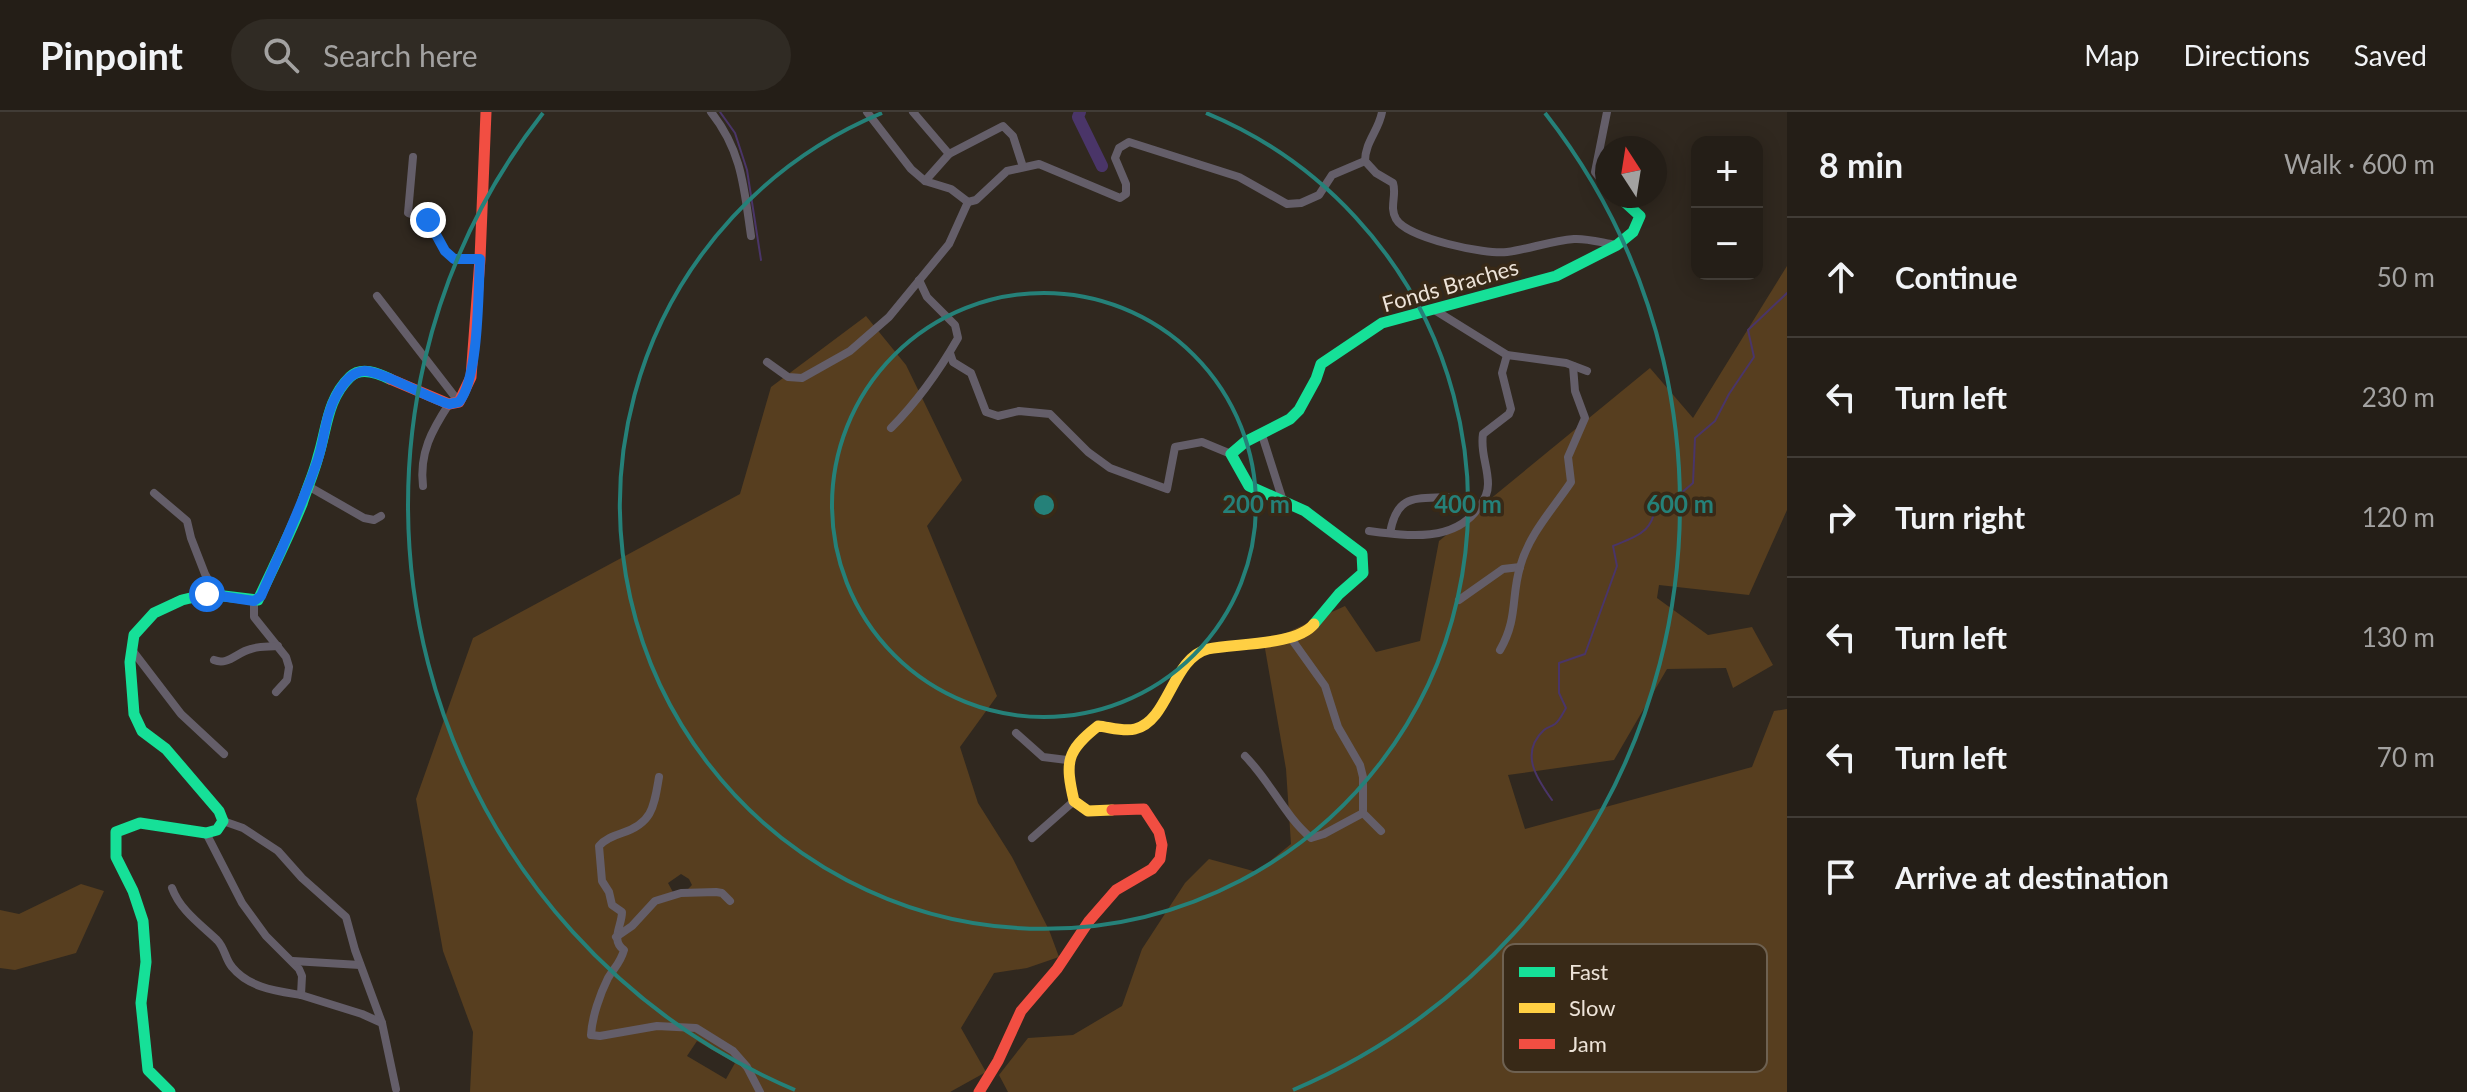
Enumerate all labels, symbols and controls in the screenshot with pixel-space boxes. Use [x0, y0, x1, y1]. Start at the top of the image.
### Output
search box [231, 19, 791, 91]
text: Pinpoint [40, 32, 183, 78]
icon: search [259, 33, 303, 77]
text: Search here [323, 37, 478, 73]
text: Map [2084, 38, 2139, 72]
text: Directions [2183, 38, 2310, 72]
text: Saved [2354, 38, 2427, 72]
north arrow [1595, 136, 1667, 208]
map controls [1691, 136, 1763, 280]
button: + [1691, 136, 1763, 208]
text: 8 min [1819, 144, 1903, 185]
text: Walk · 600 m [2284, 148, 2435, 180]
route end [410, 202, 446, 238]
button: − [1691, 208, 1763, 280]
street label: Fonds Braches [1379, 253, 1521, 317]
icon: ahead [1819, 255, 1863, 299]
text: Continue [1895, 259, 2018, 295]
text: 50 m [2377, 261, 2435, 293]
icon: left [1819, 375, 1863, 419]
text: Turn left [1895, 379, 2007, 415]
text: 230 m [2362, 381, 2435, 413]
text: 200 m [1222, 489, 1290, 518]
text: 400 m [1434, 489, 1502, 518]
text: 600 m [1646, 489, 1714, 518]
centre of rings [1030, 491, 1058, 519]
icon: right [1819, 495, 1863, 539]
text: Turn right [1895, 499, 2025, 535]
text: 120 m [2362, 501, 2435, 533]
route start [189, 576, 225, 612]
icon: left [1819, 615, 1863, 659]
text: Turn left [1895, 619, 2007, 655]
text: 130 m [2362, 621, 2435, 653]
icon: left [1819, 735, 1863, 779]
text: Turn left [1895, 739, 2007, 775]
text: 70 m [2377, 741, 2435, 773]
icon: arrive [1819, 855, 1863, 899]
text: Arrive at destination [1895, 859, 2169, 895]
legend [1503, 944, 1767, 1072]
text: Fast [1569, 958, 1608, 985]
text: Slow [1569, 994, 1616, 1021]
text: Jam [1569, 1030, 1607, 1057]

